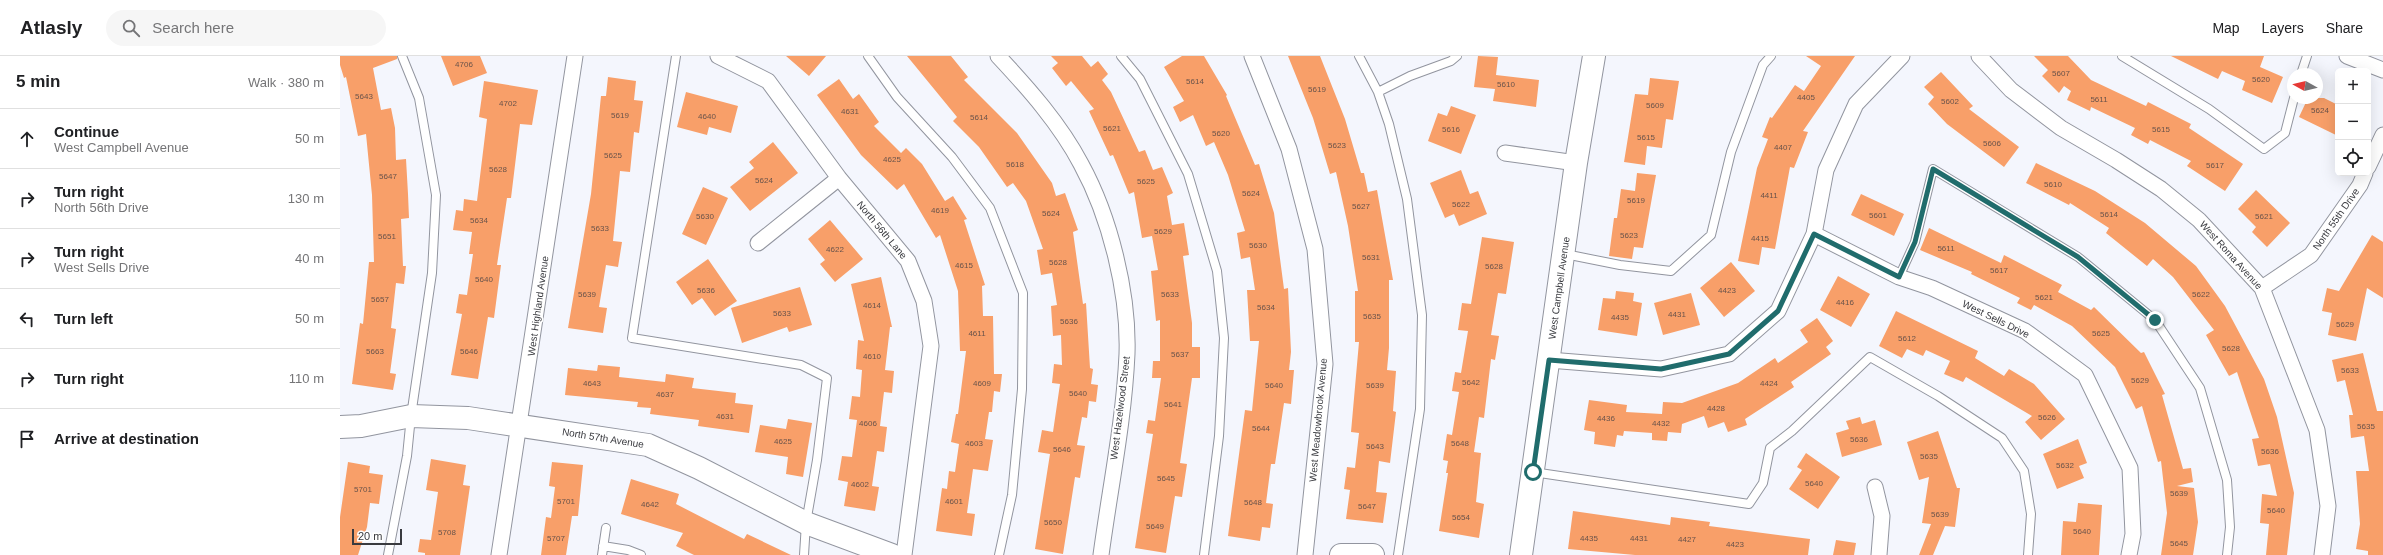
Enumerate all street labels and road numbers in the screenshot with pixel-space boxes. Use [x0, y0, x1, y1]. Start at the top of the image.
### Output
street label: North 55th Drive [2311, 186, 2362, 252]
street label: North 56th Lane [855, 199, 910, 261]
street label: West Roma Avenue [2197, 219, 2265, 292]
street label: West Campbell Avenue [1546, 236, 1572, 340]
street label: West Highland Avenue [526, 255, 551, 357]
street label: West Sells Drive [1961, 298, 2032, 340]
street label: West Hazelwood Street [1108, 355, 1132, 460]
street label: West Meadowbrook Avenue [1307, 357, 1329, 482]
street label: North 57th Avenue [561, 426, 645, 450]

